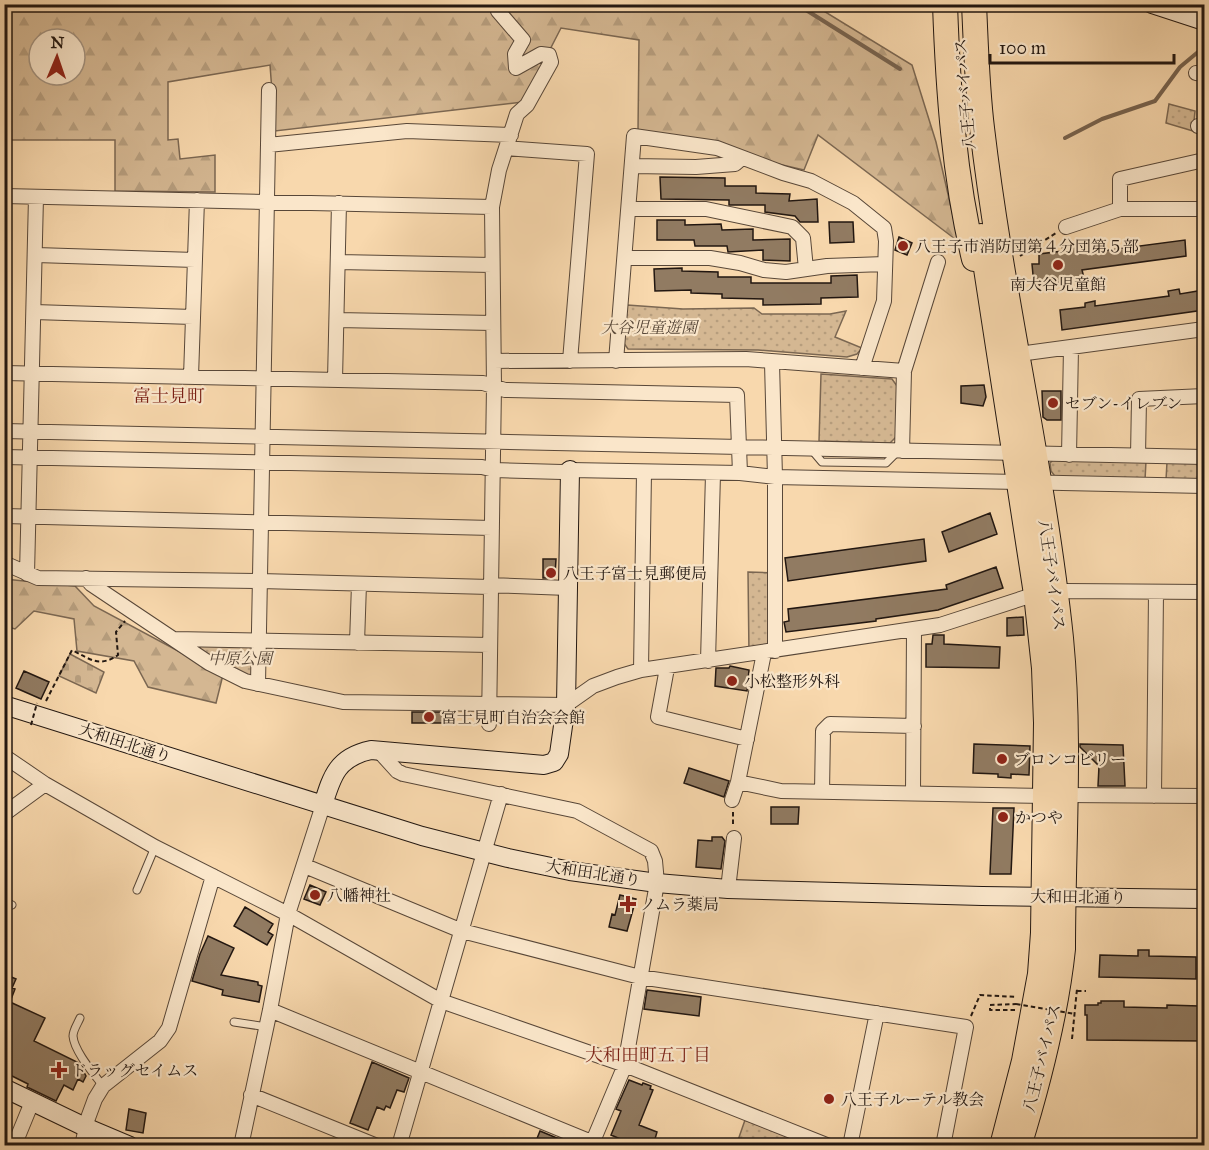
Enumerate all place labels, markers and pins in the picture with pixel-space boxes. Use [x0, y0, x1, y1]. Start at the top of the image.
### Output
place label: 八王子市消防団第４分団第５部 [915, 237, 1139, 256]
marker: 八王子市消防団第４分団第５部 [896, 239, 910, 253]
marker: 南大谷児童館 [1051, 258, 1065, 272]
place label: 南大谷児童館 [1010, 275, 1106, 294]
place label: セブン-イレブン [1065, 394, 1182, 413]
marker: セブン-イレブン [1046, 396, 1060, 410]
place label: 八王子富士見郵便局 [563, 564, 707, 583]
marker: 八王子富士見郵便局 [544, 566, 558, 580]
place label: 小松整形外科 [744, 672, 840, 691]
marker: 小松整形外科 [725, 674, 739, 688]
place label: 富士見町自治会会館 [441, 708, 585, 727]
marker: 富士見町自治会会館 [422, 710, 436, 724]
place label: ブロンコビリー [1014, 750, 1126, 769]
marker: ブロンコビリー [995, 752, 1009, 766]
place label: かつや [1015, 808, 1063, 827]
marker: かつや [996, 810, 1010, 824]
place label: 八幡神社 [327, 886, 391, 905]
marker: 八幡神社 [308, 888, 322, 902]
place label: ノムラ薬局 [640, 895, 719, 914]
marker: ノムラ薬局 [621, 897, 635, 911]
place label: ドラッグセイムス [71, 1061, 198, 1080]
marker: ドラッグセイムス [52, 1063, 66, 1077]
place label: 八王子ルーテル教会 [841, 1090, 984, 1109]
marker: 八王子ルーテル教会 [822, 1092, 836, 1106]

